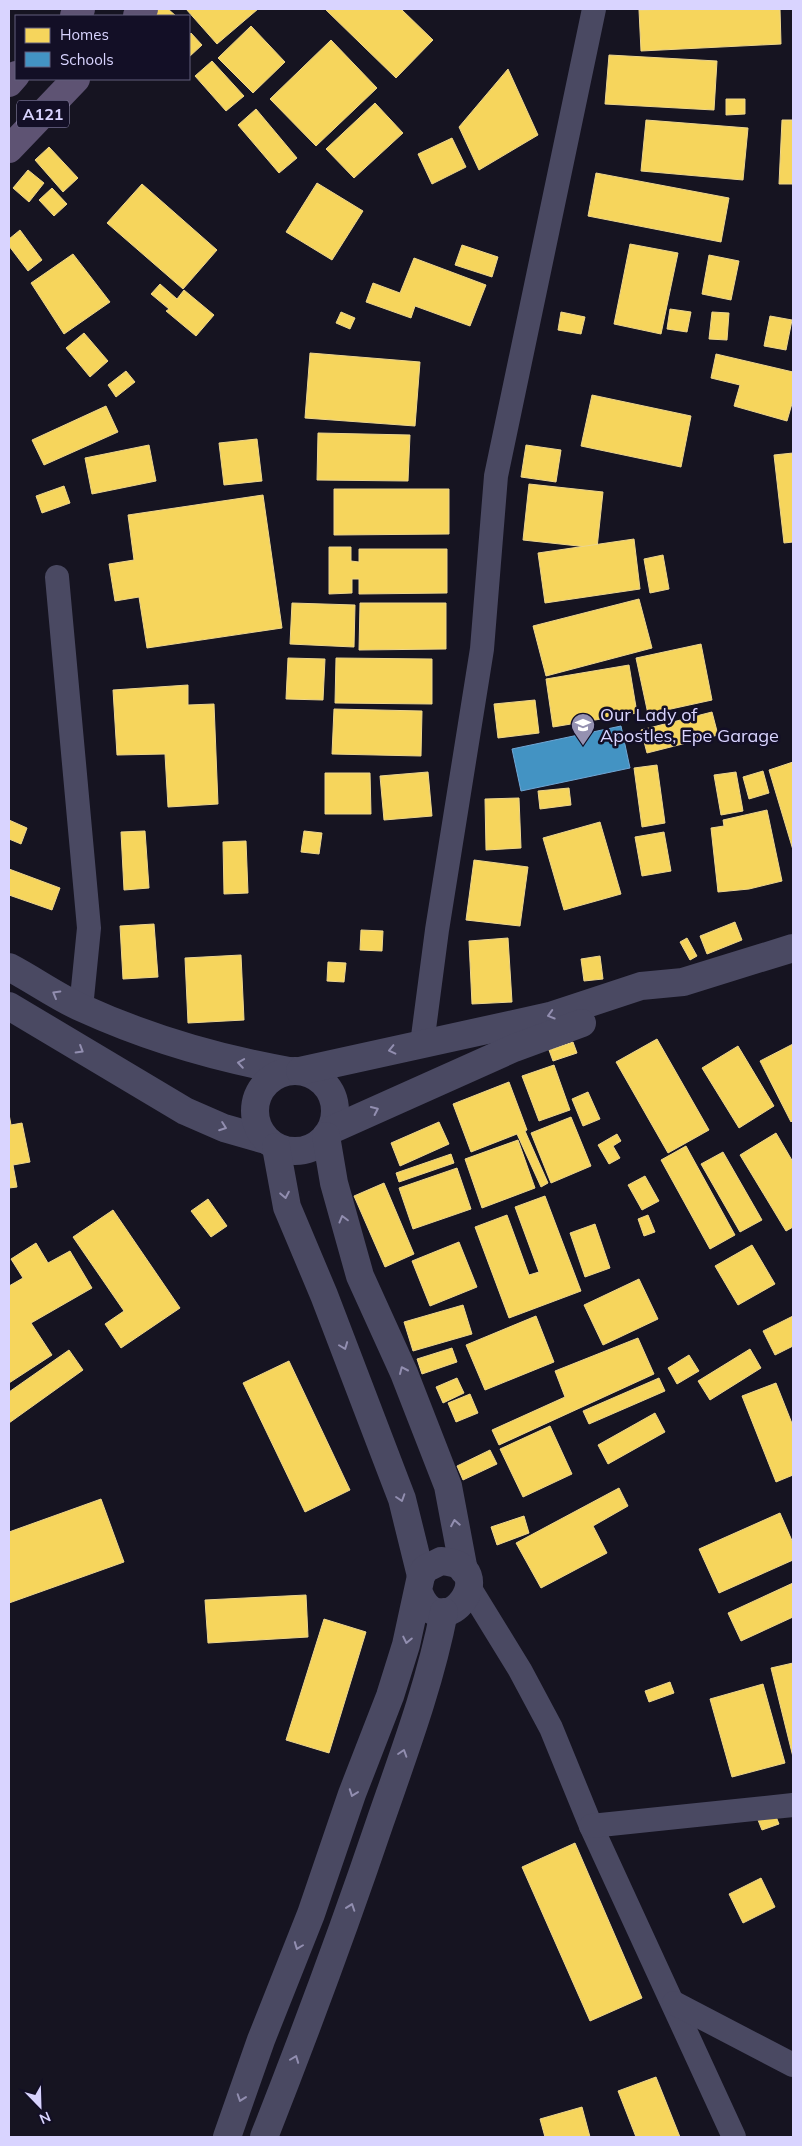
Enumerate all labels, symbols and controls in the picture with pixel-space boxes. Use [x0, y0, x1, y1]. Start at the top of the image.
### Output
legend [15, 15, 190, 80]
text: Homes [60, 25, 109, 44]
text: Schools [60, 50, 114, 69]
road number: A121 [17, 100, 69, 128]
place label: Our Lady of Apostles, Epe Garage [600, 703, 779, 747]
school or university icon: Our Lady of Apostles, Epe Garage [570, 712, 596, 746]
one-way arrow [53, 990, 62, 1000]
one-way arrow [547, 1009, 556, 1020]
one-way arrow [75, 1043, 84, 1053]
one-way arrow [388, 1044, 397, 1055]
one-way arrow [236, 1058, 245, 1068]
one-way arrow [370, 1105, 379, 1116]
one-way arrow [218, 1121, 227, 1131]
one-way arrow [279, 1191, 290, 1199]
one-way arrow [339, 1215, 349, 1224]
one-way arrow [337, 1341, 348, 1350]
one-way arrow [398, 1366, 409, 1375]
one-way arrow [395, 1494, 405, 1502]
one-way arrow [451, 1519, 461, 1527]
one-way arrow [402, 1636, 412, 1645]
one-way arrow [398, 1749, 408, 1758]
one-way arrow [349, 1788, 359, 1797]
one-way arrow [345, 1903, 355, 1911]
one-way arrow [294, 1941, 304, 1950]
one-way arrow [289, 2055, 299, 2064]
north arrow [15, 2081, 65, 2131]
one-way arrow [237, 2094, 247, 2102]
text: N [37, 2108, 53, 2128]

